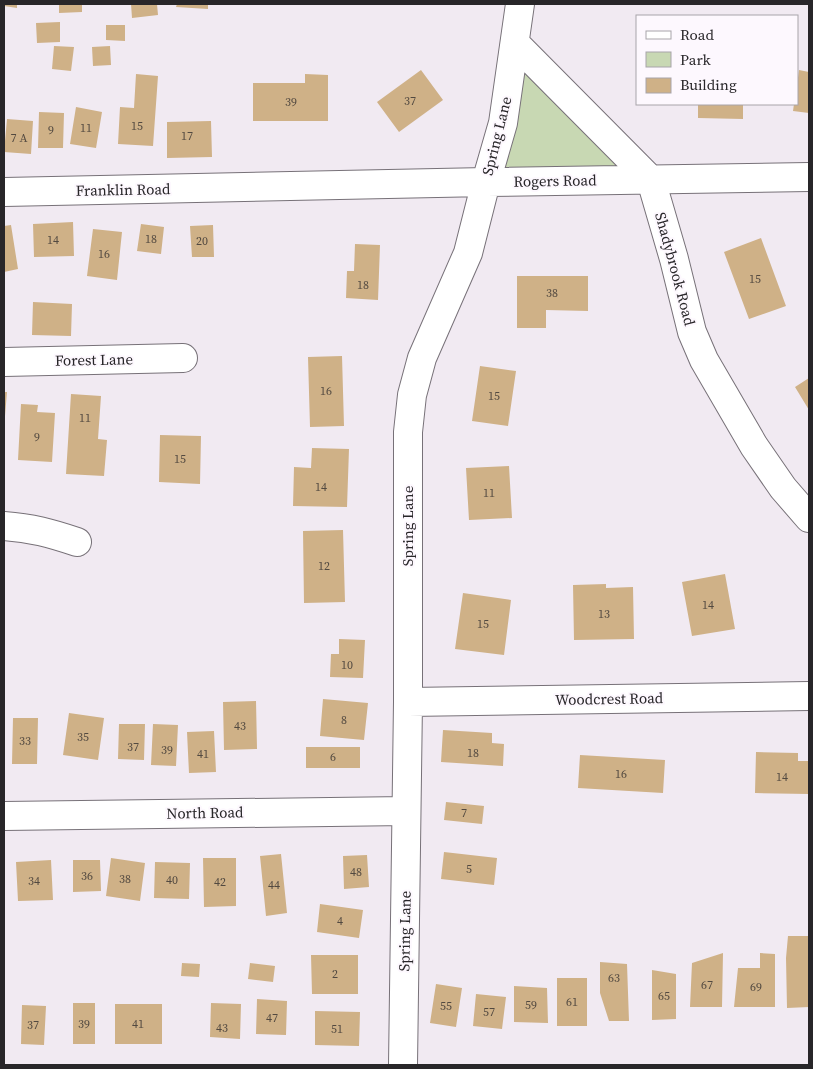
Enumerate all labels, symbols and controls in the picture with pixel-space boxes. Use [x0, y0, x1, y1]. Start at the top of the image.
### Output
legend [636, 15, 798, 105]
text: Road [680, 24, 714, 45]
text: Park [680, 49, 712, 70]
text: Building [680, 74, 737, 95]
house number: 37 [404, 93, 416, 109]
house number: 39 [285, 94, 297, 110]
street label: Spring Lane [477, 94, 517, 178]
house number: 15 [131, 118, 143, 134]
house number: 11 [80, 120, 92, 136]
house number: 9 [48, 122, 54, 138]
house number: 17 [181, 128, 193, 144]
house number: 7 A [11, 130, 27, 146]
street label: Rogers Road [513, 169, 597, 192]
street label: Franklin Road [75, 178, 171, 201]
street label: Shadybrook Road [650, 210, 701, 328]
house number: 18 [145, 231, 157, 247]
house number: 14 [47, 232, 59, 248]
house number: 20 [196, 233, 208, 249]
house number: 16 [98, 246, 110, 262]
house number: 15 [749, 271, 761, 287]
house number: 18 [357, 277, 369, 293]
house number: 38 [546, 285, 558, 301]
street label: Forest Lane [55, 348, 134, 371]
house number: 16 [320, 383, 332, 399]
house number: 15 [488, 388, 500, 404]
house number: 11 [79, 410, 91, 426]
house number: 9 [34, 429, 40, 445]
house number: 15 [174, 451, 186, 467]
house number: 14 [315, 479, 327, 495]
street label: Spring Lane [397, 485, 418, 566]
house number: 11 [483, 485, 495, 501]
house number: 12 [318, 558, 330, 574]
house number: 14 [702, 597, 714, 613]
house number: 13 [598, 606, 610, 622]
house number: 15 [477, 616, 489, 632]
house number: 10 [341, 657, 353, 673]
street label: Woodcrest Road [555, 687, 664, 710]
house number: 8 [341, 712, 347, 728]
house number: 43 [234, 718, 246, 734]
house number: 35 [77, 729, 89, 745]
house number: 33 [19, 733, 31, 749]
house number: 37 [127, 739, 139, 755]
house number: 39 [161, 742, 173, 758]
house number: 18 [467, 745, 479, 761]
house number: 41 [197, 746, 209, 762]
house number: 6 [330, 749, 336, 765]
house number: 16 [615, 766, 627, 782]
house number: 14 [776, 769, 788, 785]
street label: North Road [166, 801, 244, 824]
house number: 7 [461, 805, 467, 821]
house number: 5 [466, 861, 472, 877]
house number: 48 [350, 864, 362, 880]
house number: 36 [81, 868, 93, 884]
house number: 38 [119, 871, 131, 887]
house number: 40 [166, 872, 178, 888]
house number: 34 [28, 873, 40, 889]
house number: 42 [214, 874, 226, 890]
house number: 44 [268, 877, 280, 893]
street label: Spring Lane [393, 890, 416, 972]
house number: 4 [337, 913, 343, 929]
house number: 2 [332, 966, 338, 982]
house number: 63 [608, 970, 620, 986]
house number: 67 [701, 977, 713, 993]
house number: 69 [750, 979, 762, 995]
house number: 65 [658, 988, 670, 1004]
house number: 61 [566, 994, 578, 1010]
house number: 59 [525, 997, 537, 1013]
house number: 55 [440, 998, 452, 1014]
house number: 57 [483, 1004, 495, 1020]
house number: 47 [266, 1010, 278, 1026]
house number: 39 [78, 1016, 90, 1032]
house number: 41 [132, 1016, 144, 1032]
house number: 37 [27, 1017, 39, 1033]
house number: 43 [216, 1020, 228, 1036]
house number: 51 [331, 1021, 343, 1037]

